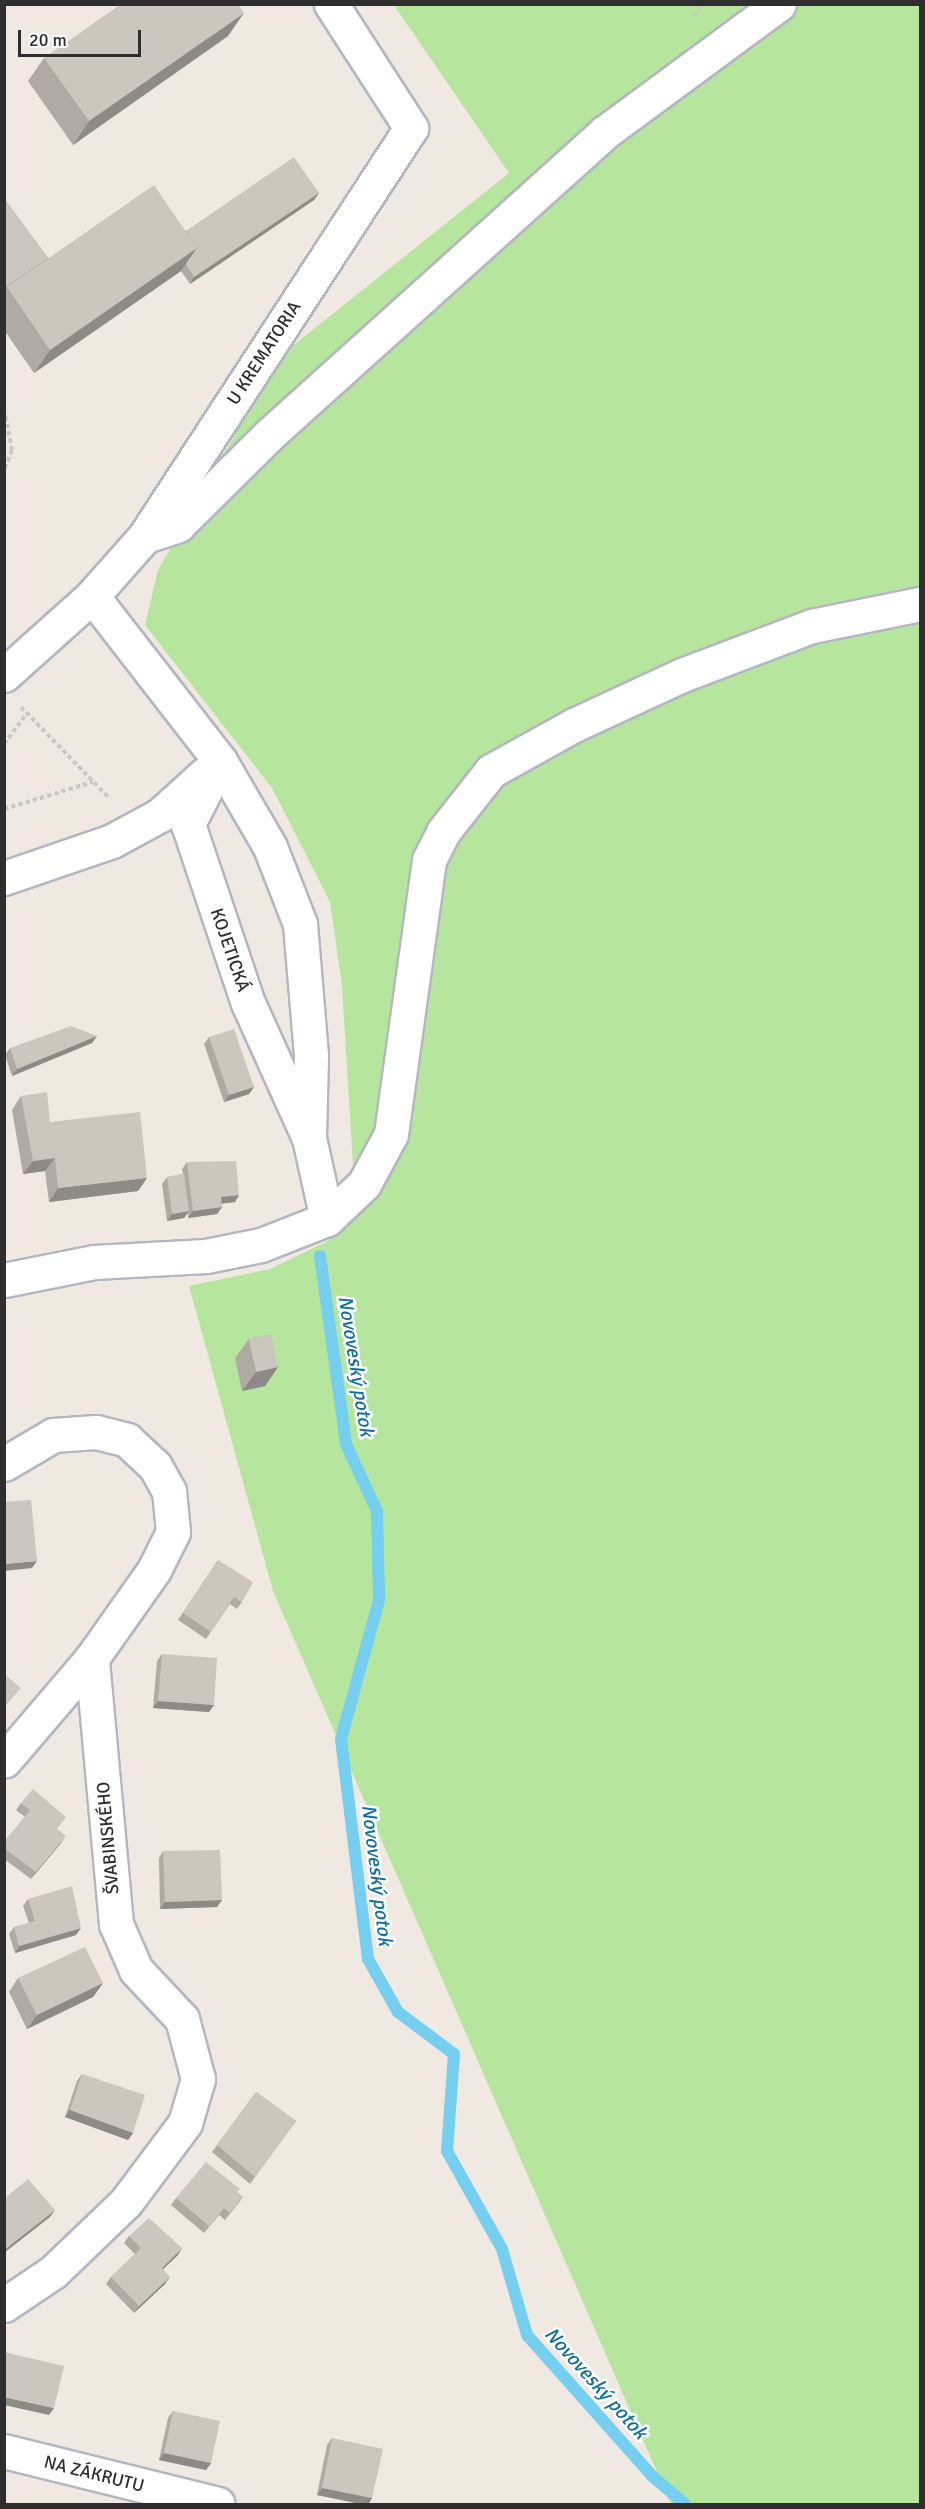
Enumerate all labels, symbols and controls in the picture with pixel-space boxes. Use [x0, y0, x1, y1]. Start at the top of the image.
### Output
scale bar [21, 18, 144, 56]
text: 20 m [29, 29, 67, 51]
street label: U KREMATORIA [222, 297, 306, 409]
street label: KOJETICKÁ [206, 905, 254, 995]
water label: Novoveský potok [333, 1294, 379, 1438]
street label: ŠVABINSKÉHO [92, 1781, 124, 1895]
water label: Novoveský potok [356, 1803, 398, 1947]
water label: Novoveský potok [539, 2322, 653, 2444]
street label: NA ZÁKRUTU [42, 2451, 146, 2497]

